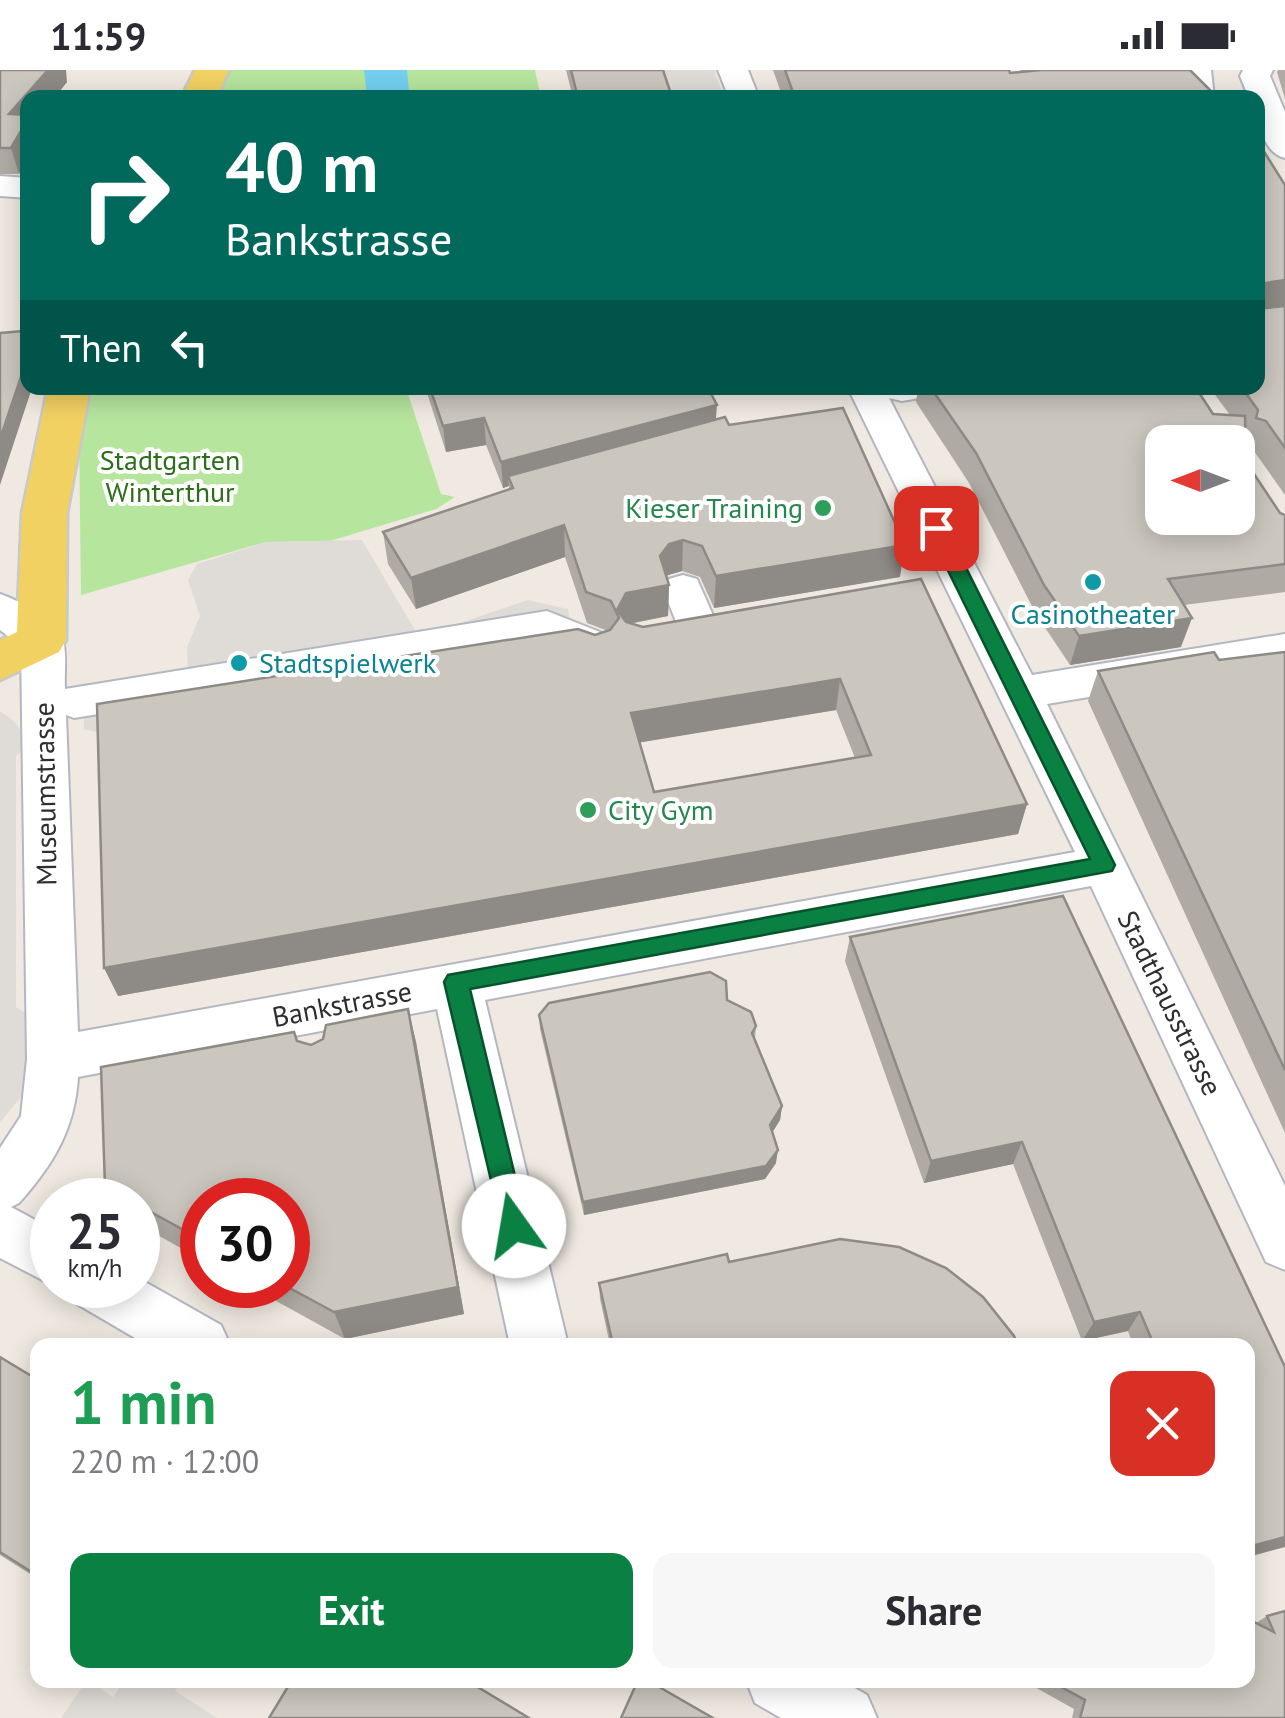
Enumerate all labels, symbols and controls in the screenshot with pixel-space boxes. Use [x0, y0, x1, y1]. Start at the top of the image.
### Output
text: 11:59 [50, 11, 146, 60]
text: 40 m [225, 121, 378, 211]
icon: right [60, 130, 190, 260]
text: Bankstrasse [225, 209, 452, 267]
icon: left [162, 320, 217, 375]
text: Then [60, 323, 142, 372]
north arrow [1145, 425, 1255, 535]
map controls [1145, 425, 1255, 535]
park label: Stadtgarten Winterthur [100, 441, 240, 510]
pin [894, 486, 979, 571]
place label: Kieser Training [625, 489, 803, 526]
marker: Kieser Training [812, 497, 834, 519]
icon: arrive [909, 501, 964, 556]
marker: Casinotheater [1082, 571, 1104, 593]
place label: Casinotheater [1011, 595, 1176, 632]
place label: Stadtspielwerk [259, 644, 437, 681]
marker: Stadtspielwerk [228, 652, 250, 674]
street label: Museumstrasse [24, 702, 65, 886]
place label: City Gym [608, 791, 713, 828]
marker: City Gym [577, 799, 599, 821]
street label: Stadthausstrasse [1110, 904, 1231, 1101]
street label: Bankstrasse [269, 972, 415, 1035]
position arrow [462, 1174, 566, 1278]
speed limit sign: 30 [180, 1178, 310, 1308]
text: 25 [67, 1198, 123, 1263]
text: km/h [68, 1252, 122, 1284]
text: 1 min [70, 1363, 216, 1441]
button: close [1110, 1371, 1215, 1476]
text: 220 m · 12:00 [70, 1440, 259, 1482]
button: Exit [70, 1553, 633, 1668]
button: Share [653, 1553, 1215, 1668]

